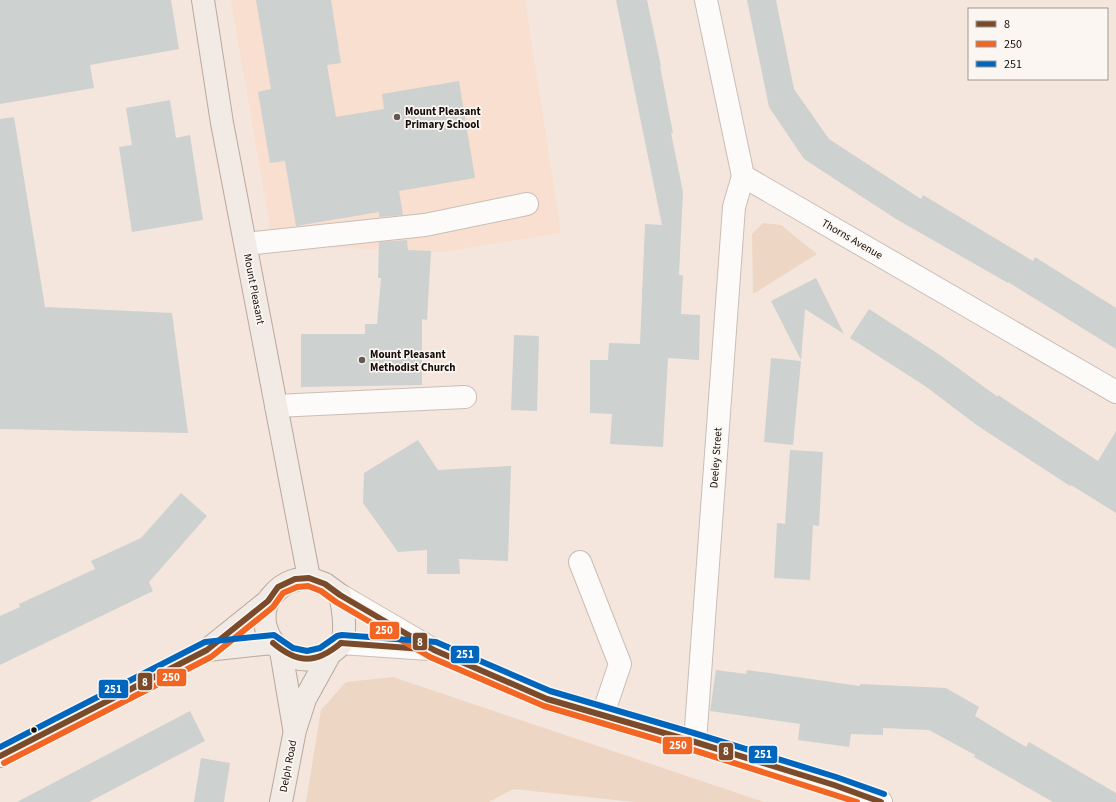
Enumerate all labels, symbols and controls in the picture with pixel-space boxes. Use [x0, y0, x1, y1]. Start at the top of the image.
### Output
legend [968, 8, 1108, 80]
text: 8 [1004, 16, 1010, 33]
text: 250 [1004, 36, 1022, 53]
text: 251 [1004, 56, 1022, 73]
place label: Mount Pleasant Primary School [405, 104, 481, 132]
marker: Mount Pleasant Primary School [392, 112, 402, 122]
street label: Thorns Avenue [819, 215, 886, 263]
street label: Mount Pleasant [240, 252, 268, 326]
place label: Mount Pleasant Methodist Church [370, 347, 456, 375]
marker: Mount Pleasant Methodist Church [357, 355, 367, 365]
street label: Deeley Street [706, 427, 726, 489]
line badge: 250 [369, 621, 400, 640]
text: 250 [375, 623, 393, 638]
line badge: 8 [412, 632, 428, 651]
text: 8 [417, 635, 423, 650]
line badge: 251 [450, 645, 480, 664]
text: 251 [456, 647, 474, 662]
line badge: 250 [156, 668, 187, 687]
text: 250 [162, 670, 180, 685]
line badge: 8 [137, 672, 153, 691]
text: 8 [142, 675, 148, 690]
line badge: 251 [98, 679, 129, 699]
text: 251 [104, 682, 122, 697]
unlabelled marker [29, 725, 39, 735]
line badge: 250 [662, 736, 693, 755]
text: 250 [669, 738, 687, 753]
street label: Delph Road [276, 739, 300, 793]
line badge: 8 [718, 742, 734, 761]
text: 8 [723, 744, 729, 759]
line badge: 251 [748, 745, 778, 764]
text: 251 [754, 747, 772, 762]

